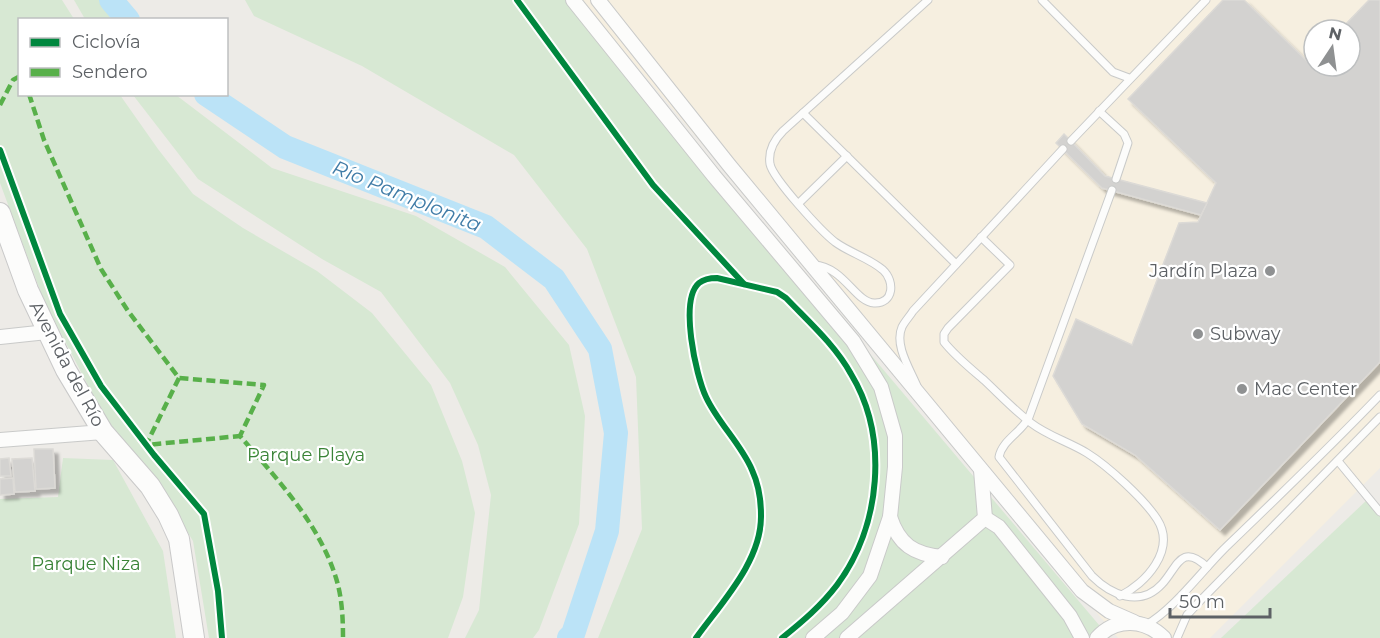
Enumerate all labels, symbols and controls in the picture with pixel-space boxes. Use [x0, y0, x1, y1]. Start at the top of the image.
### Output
legend [18, 18, 228, 96]
north arrow [1302, 18, 1362, 78]
text: N [1327, 23, 1344, 45]
text: Ciclovía [72, 31, 141, 53]
text: Sendero [72, 61, 147, 83]
water label: Río Pamplonita [329, 155, 485, 237]
place label: Jardín Plaza [1148, 260, 1258, 282]
marker: Jardín Plaza [1263, 264, 1277, 278]
street label: Avenida del Río [25, 297, 109, 431]
place label: Subway [1210, 323, 1281, 345]
marker: Subway [1191, 327, 1205, 341]
place label: Mac Center [1254, 378, 1357, 400]
marker: Mac Center [1235, 382, 1249, 396]
park label: Parque Playa [247, 444, 365, 466]
park label: Parque Niza [31, 553, 141, 575]
scale bar [1170, 581, 1270, 619]
text: 50 m [1179, 591, 1225, 613]

